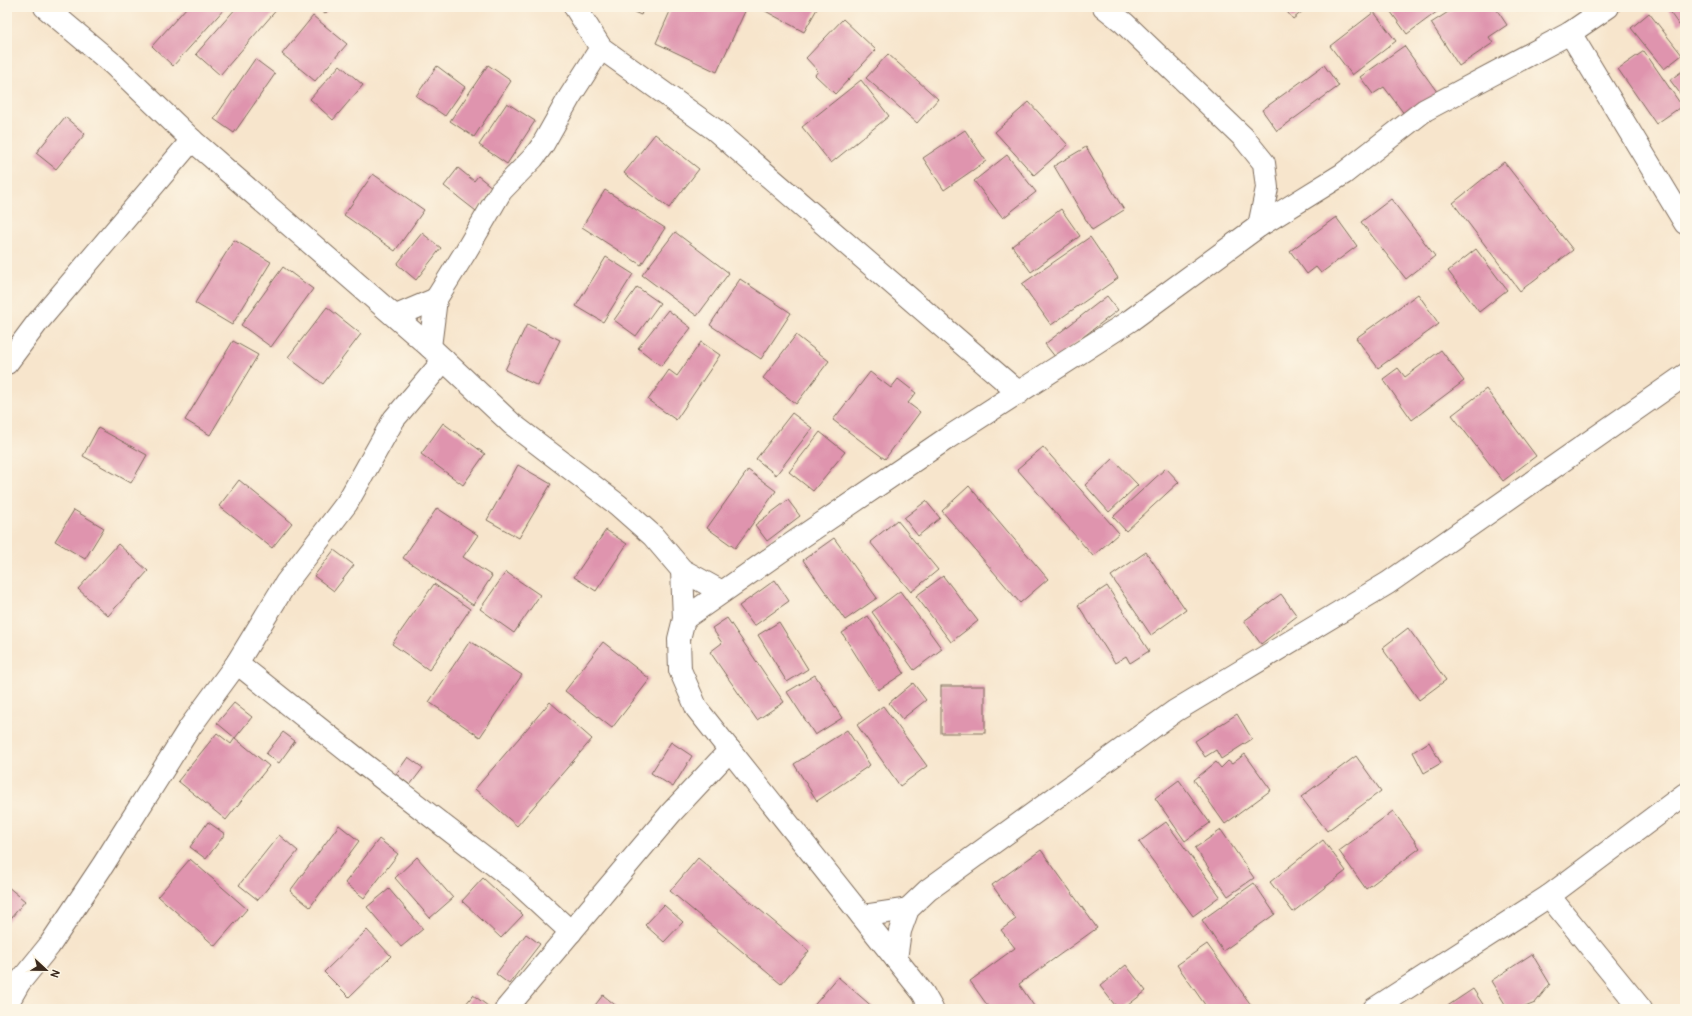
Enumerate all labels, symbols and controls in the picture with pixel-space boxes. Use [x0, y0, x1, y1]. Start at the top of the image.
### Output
north arrow [26, 950, 66, 990]
text: N [47, 968, 62, 980]

